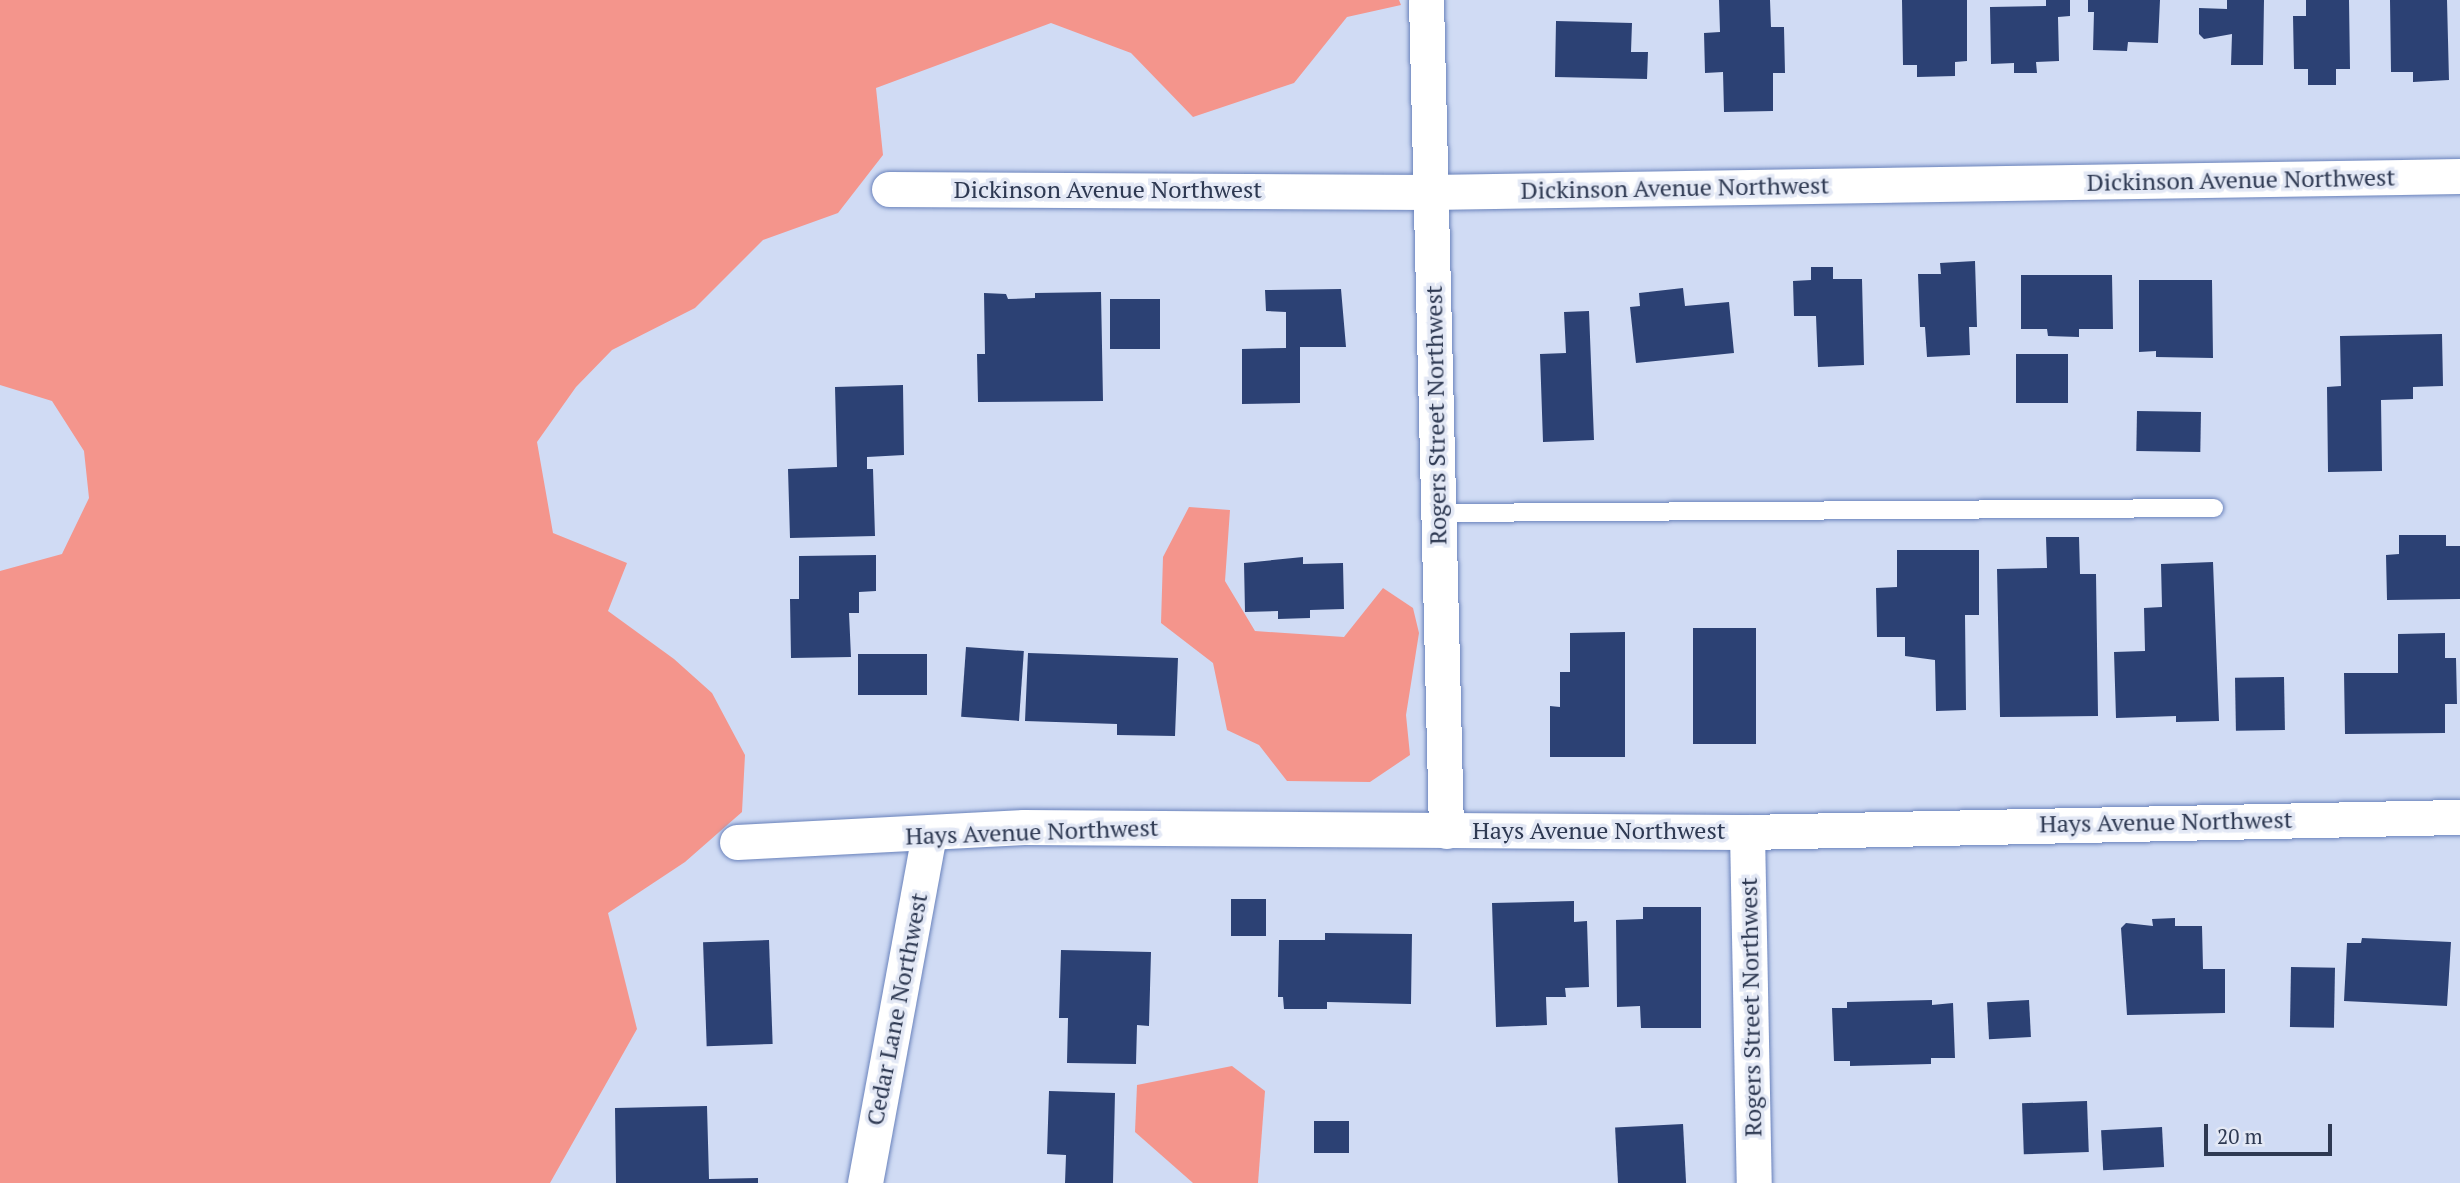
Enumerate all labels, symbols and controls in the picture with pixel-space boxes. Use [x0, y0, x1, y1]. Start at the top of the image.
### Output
street label: Dickinson Avenue Northwest [2086, 163, 2396, 197]
street label: Dickinson Avenue Northwest [1520, 171, 1830, 205]
street label: Dickinson Avenue Northwest [953, 176, 1263, 204]
street label: Rogers Street Northwest [1419, 285, 1453, 545]
street label: Hays Avenue Northwest [2039, 805, 2293, 839]
street label: Hays Avenue Northwest [905, 813, 1159, 851]
street label: Hays Avenue Northwest [1472, 817, 1726, 845]
street label: Rogers Street Northwest [1734, 877, 1768, 1137]
street label: Cedar Lane Northwest [860, 890, 934, 1128]
scale bar [2208, 1110, 2336, 1154]
text: 20 m [2217, 1122, 2263, 1150]

